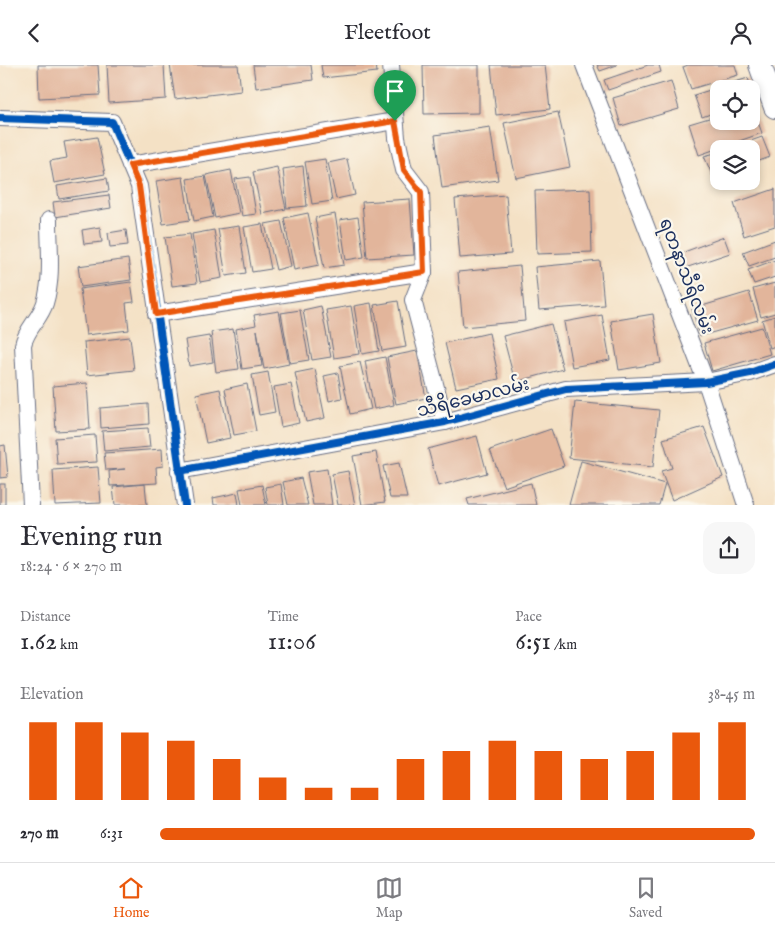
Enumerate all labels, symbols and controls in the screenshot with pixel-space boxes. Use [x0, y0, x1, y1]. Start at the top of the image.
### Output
icon: back [20, 19, 48, 47]
text: Fleetfoot [344, 19, 431, 47]
icon: person [727, 19, 755, 47]
pin [374, 70, 416, 121]
icon: arrive [381, 77, 409, 105]
map controls [710, 80, 760, 190]
button: locate [710, 80, 760, 130]
button: layers [710, 140, 760, 190]
street label: ရတနာသီရိလမ်း [651, 214, 722, 339]
street label: သီရိခေမာလမ်း [414, 370, 532, 425]
text: Evening run [20, 520, 163, 555]
button: share [703, 522, 755, 574]
text: 18:24 · 6 × 270 m [20, 557, 122, 577]
text: Distance [20, 608, 71, 626]
text: Time [268, 608, 299, 626]
text: Pace [515, 608, 542, 626]
text: 1.62 [20, 626, 57, 658]
text: 11:06 [268, 626, 316, 658]
text: 6:51 [515, 626, 551, 658]
text: km [57, 636, 78, 654]
text: /km [551, 636, 577, 654]
text: Elevation [20, 685, 83, 705]
text: 38–45 m [708, 685, 755, 705]
text: 270 m [20, 824, 59, 844]
text: 6:31 [100, 824, 123, 844]
tab: Home [113, 874, 149, 922]
tab: Map [375, 874, 403, 922]
tab: Saved [629, 874, 662, 922]

